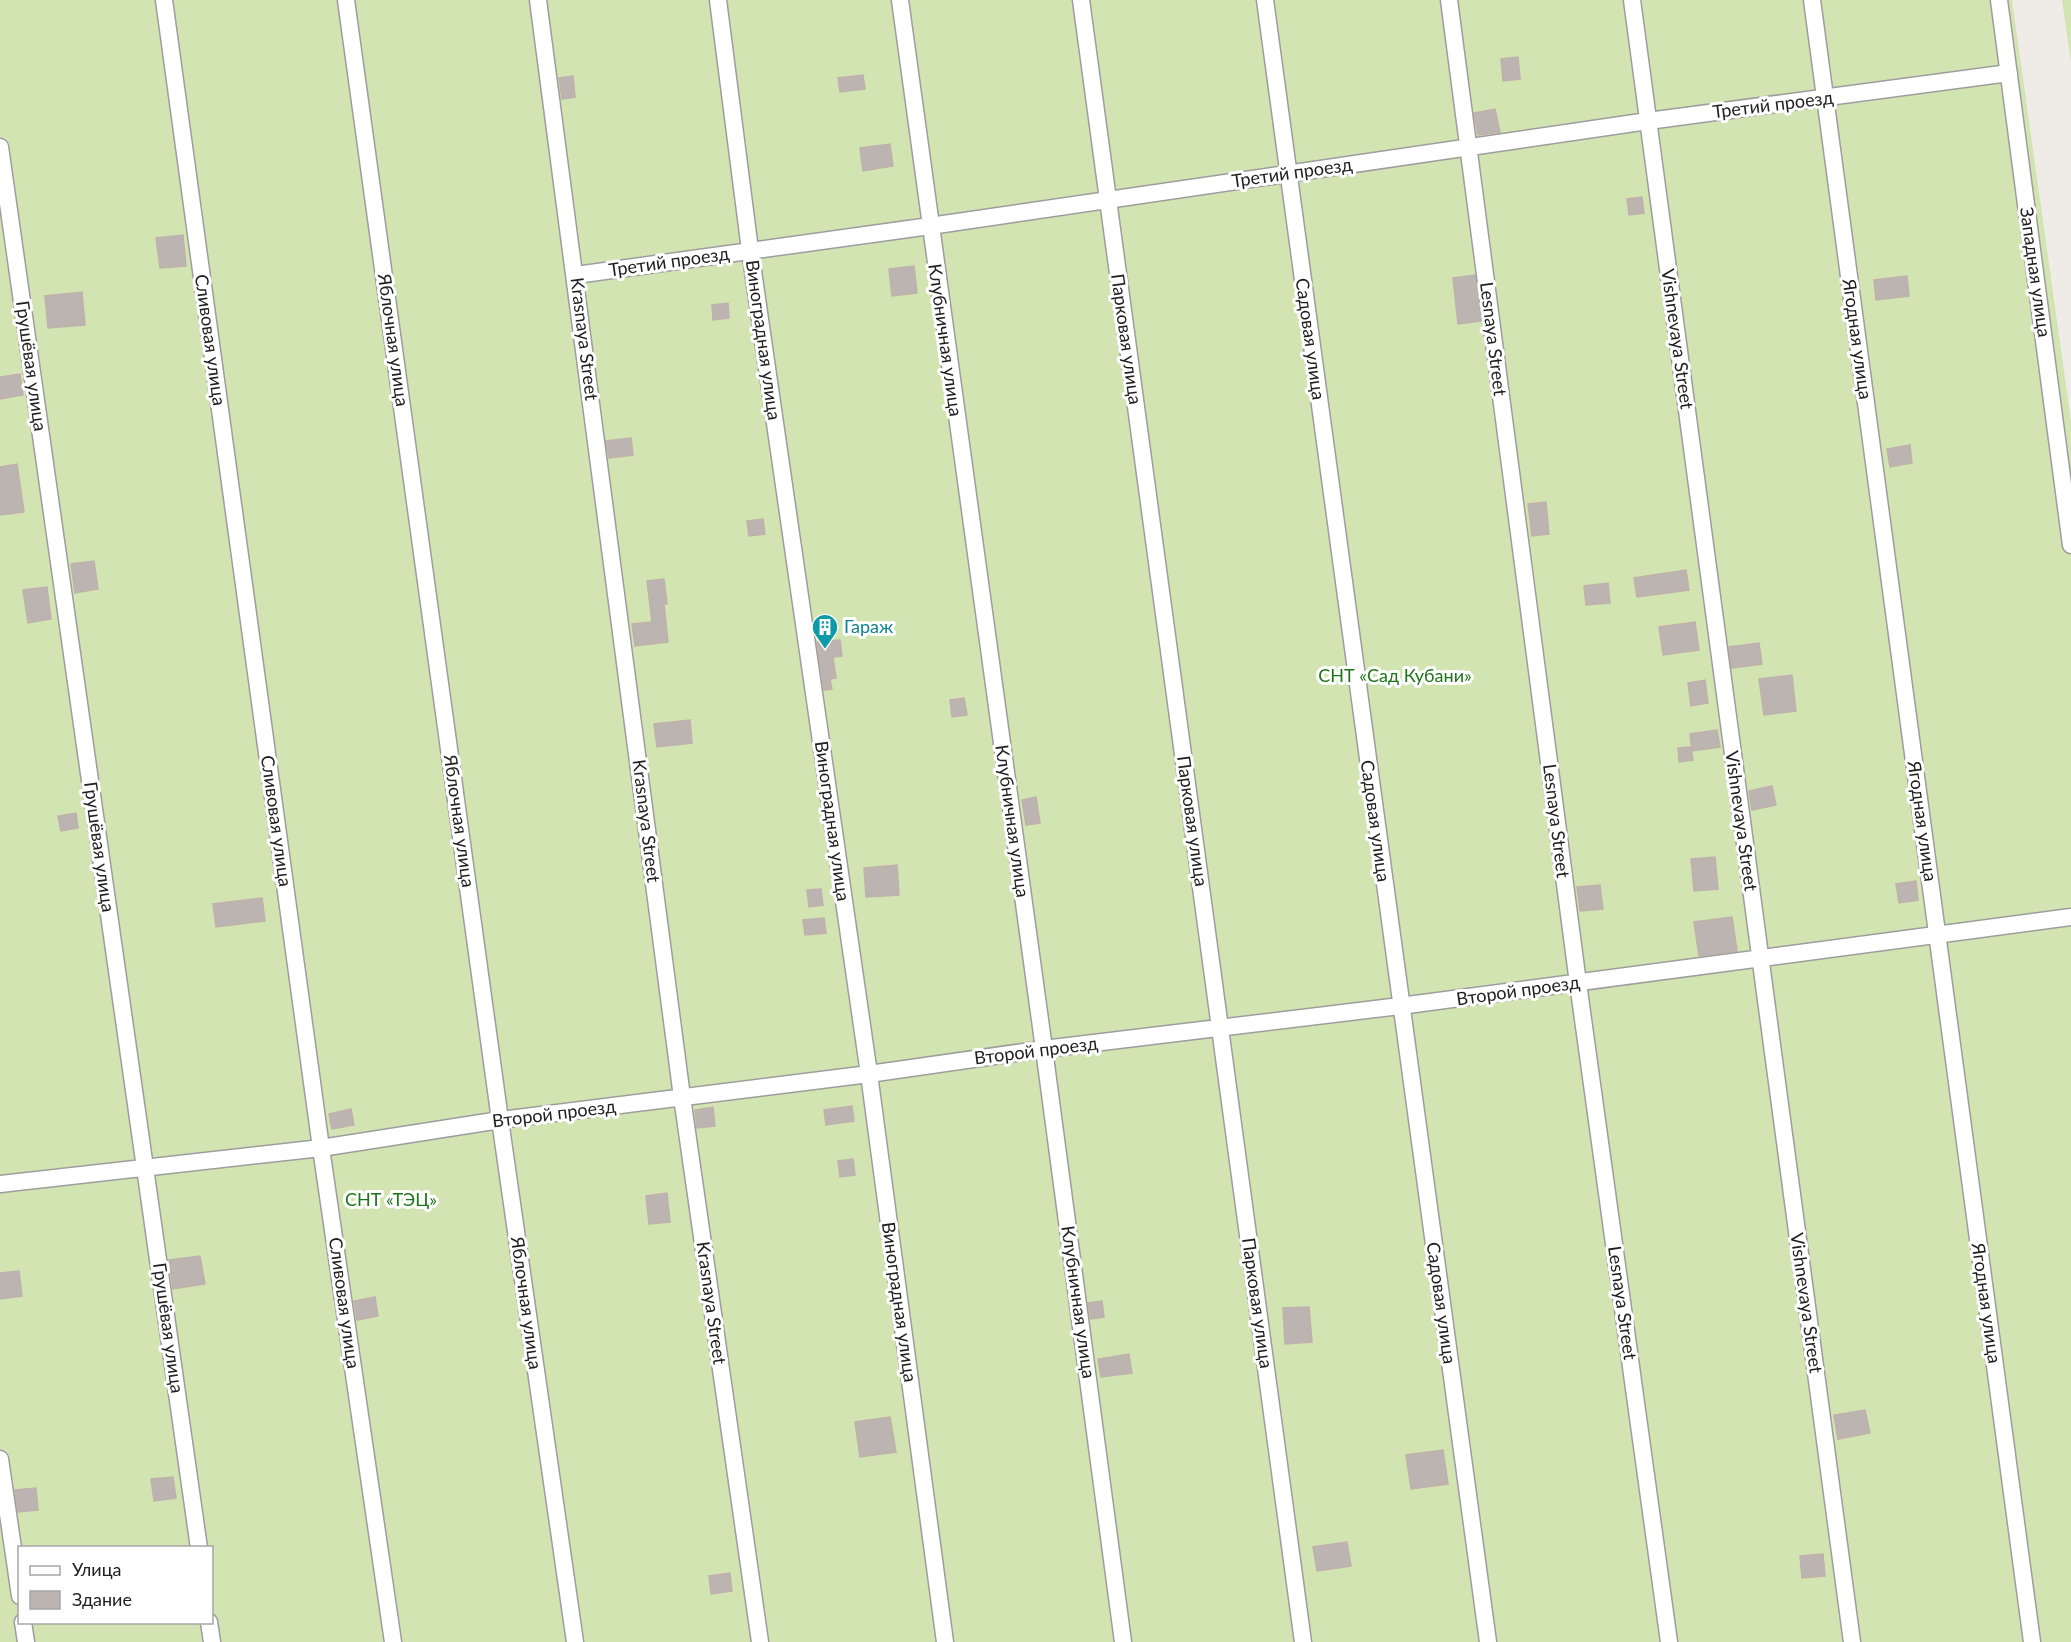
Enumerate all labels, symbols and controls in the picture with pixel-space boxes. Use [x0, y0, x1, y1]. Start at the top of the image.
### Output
street label: Третий проезд [1711, 86, 1835, 122]
street label: Третий проезд [1230, 153, 1354, 191]
street label: Западная улица [2016, 205, 2056, 338]
street label: Третий проезд [607, 242, 731, 280]
street label: Виноградная улица [742, 258, 786, 421]
street label: Клубничная улица [924, 262, 968, 418]
street label: Vishnevaya Street [1657, 267, 1699, 411]
street label: Яблочная улица [374, 271, 414, 408]
street label: Парковая улица [1107, 272, 1147, 406]
street label: Сливовая улица [191, 273, 231, 407]
street label: Krasnaya Street [567, 276, 604, 402]
street label: Ягодная улица [1838, 276, 1877, 401]
street label: Садовая улица [1292, 277, 1330, 401]
street label: Lesnaya Street [1476, 281, 1512, 398]
street label: Грушёвая улица [12, 299, 52, 433]
building icon: Гараж [810, 612, 840, 650]
place label: Гараж [844, 615, 893, 637]
park label: СНТ «Сад Кубани» [1318, 664, 1472, 686]
street label: Виноградная улица [811, 739, 855, 902]
street label: Клубничная улица [991, 743, 1035, 899]
street label: Vishnevaya Street [1721, 749, 1763, 893]
street label: Яблочная улица [440, 752, 480, 889]
street label: Сливовая улица [257, 754, 297, 888]
street label: Парковая улица [1173, 754, 1213, 888]
street label: Krasnaya Street [629, 758, 666, 884]
street label: Ягодная улица [1903, 758, 1942, 883]
street label: Садовая улица [1357, 759, 1395, 883]
street label: Lesnaya Street [1539, 763, 1575, 880]
street label: Грушёвая улица [80, 780, 120, 914]
street label: Второй проезд [1455, 970, 1581, 1010]
street label: Второй проезд [973, 1031, 1099, 1069]
street label: Второй проезд [491, 1094, 617, 1132]
park label: СНТ «ТЭЦ» [345, 1188, 437, 1210]
street label: Виноградная улица [878, 1220, 922, 1383]
street label: Клубничная улица [1057, 1224, 1101, 1380]
street label: Vishnevaya Street [1786, 1231, 1828, 1375]
street label: Яблочная улица [507, 1234, 547, 1371]
street label: Сливовая улица [325, 1236, 365, 1370]
street label: Парковая улица [1238, 1236, 1278, 1370]
street label: Krasnaya Street [692, 1240, 732, 1366]
street label: Ягодная улица [1967, 1240, 2006, 1365]
street label: Садовая улица [1423, 1241, 1461, 1365]
street label: Lesnaya Street [1604, 1245, 1642, 1362]
street label: Грушёвая улица [149, 1261, 189, 1395]
legend [18, 1546, 213, 1624]
text: Улица [72, 1558, 122, 1580]
text: Здание [72, 1588, 132, 1610]

